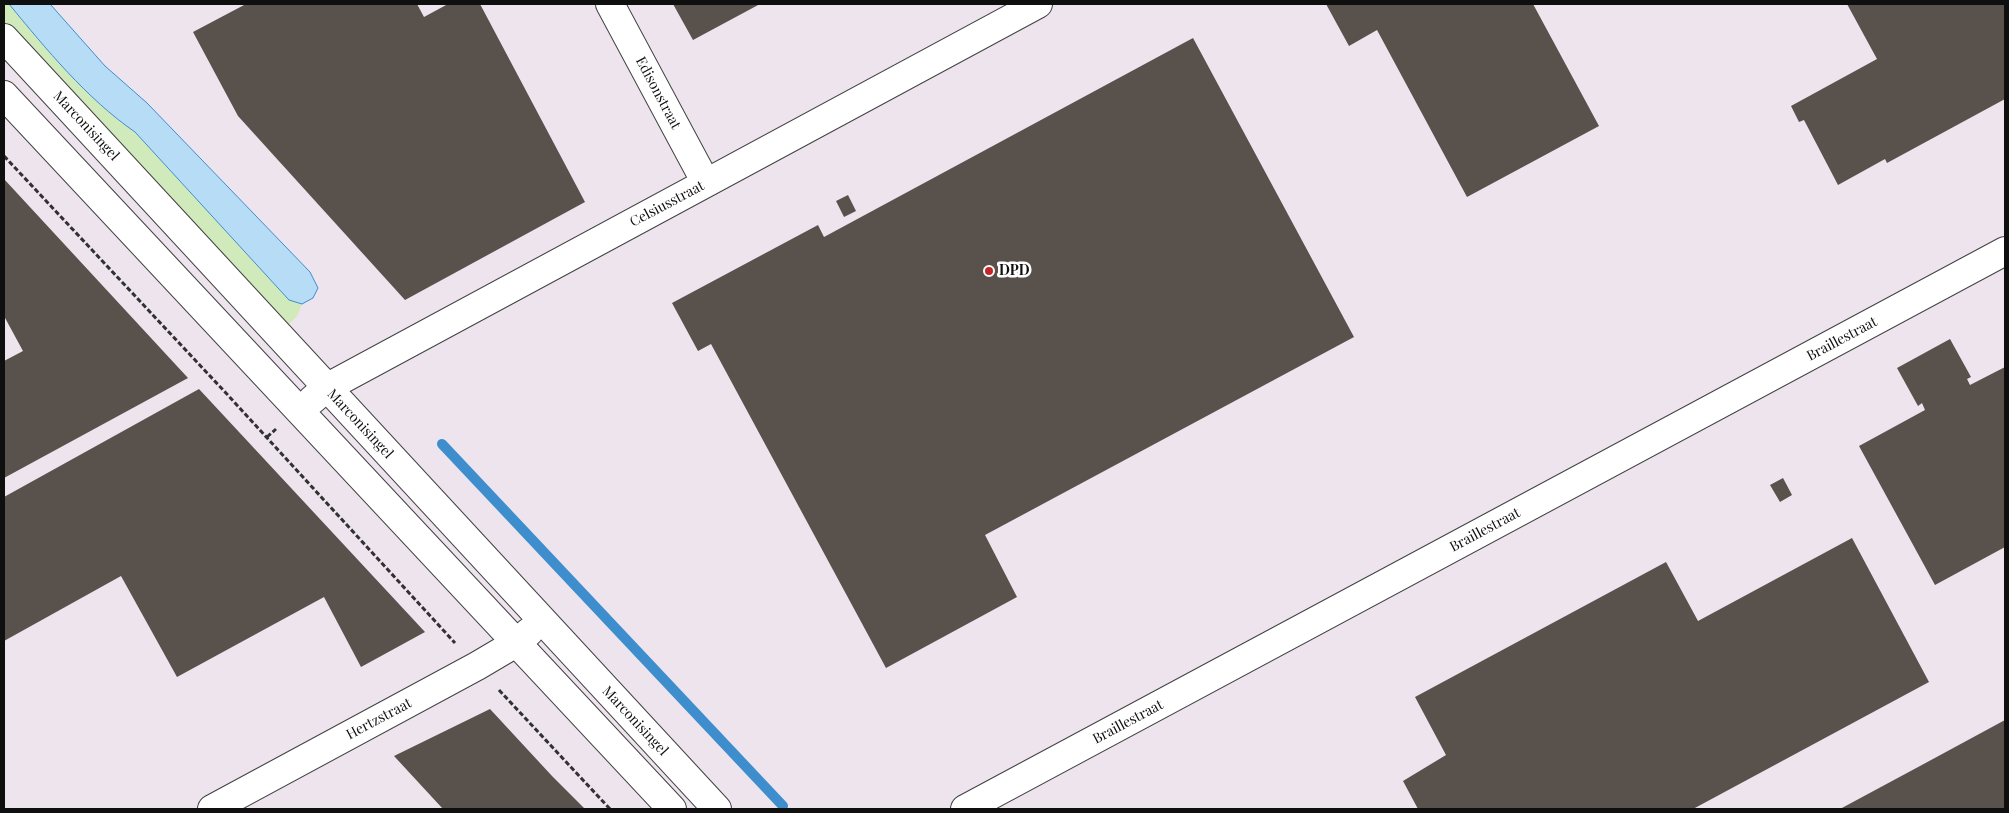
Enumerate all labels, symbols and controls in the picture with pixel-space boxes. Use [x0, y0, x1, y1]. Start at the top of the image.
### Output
street label: Edisonstraat [632, 54, 684, 132]
street label: Marconisingel [50, 88, 122, 164]
street label: Celsiusstraat [627, 177, 707, 231]
place label: DPD [999, 263, 1030, 279]
marker: DPD [983, 265, 995, 277]
street label: Braillestraat [1804, 313, 1880, 365]
street label: Marconisingel [324, 386, 396, 462]
street label: Braillestraat [1447, 504, 1523, 556]
street label: Marconisingel [599, 683, 671, 759]
street label: Hertzstraat [343, 695, 415, 743]
street label: Braillestraat [1090, 696, 1166, 748]

